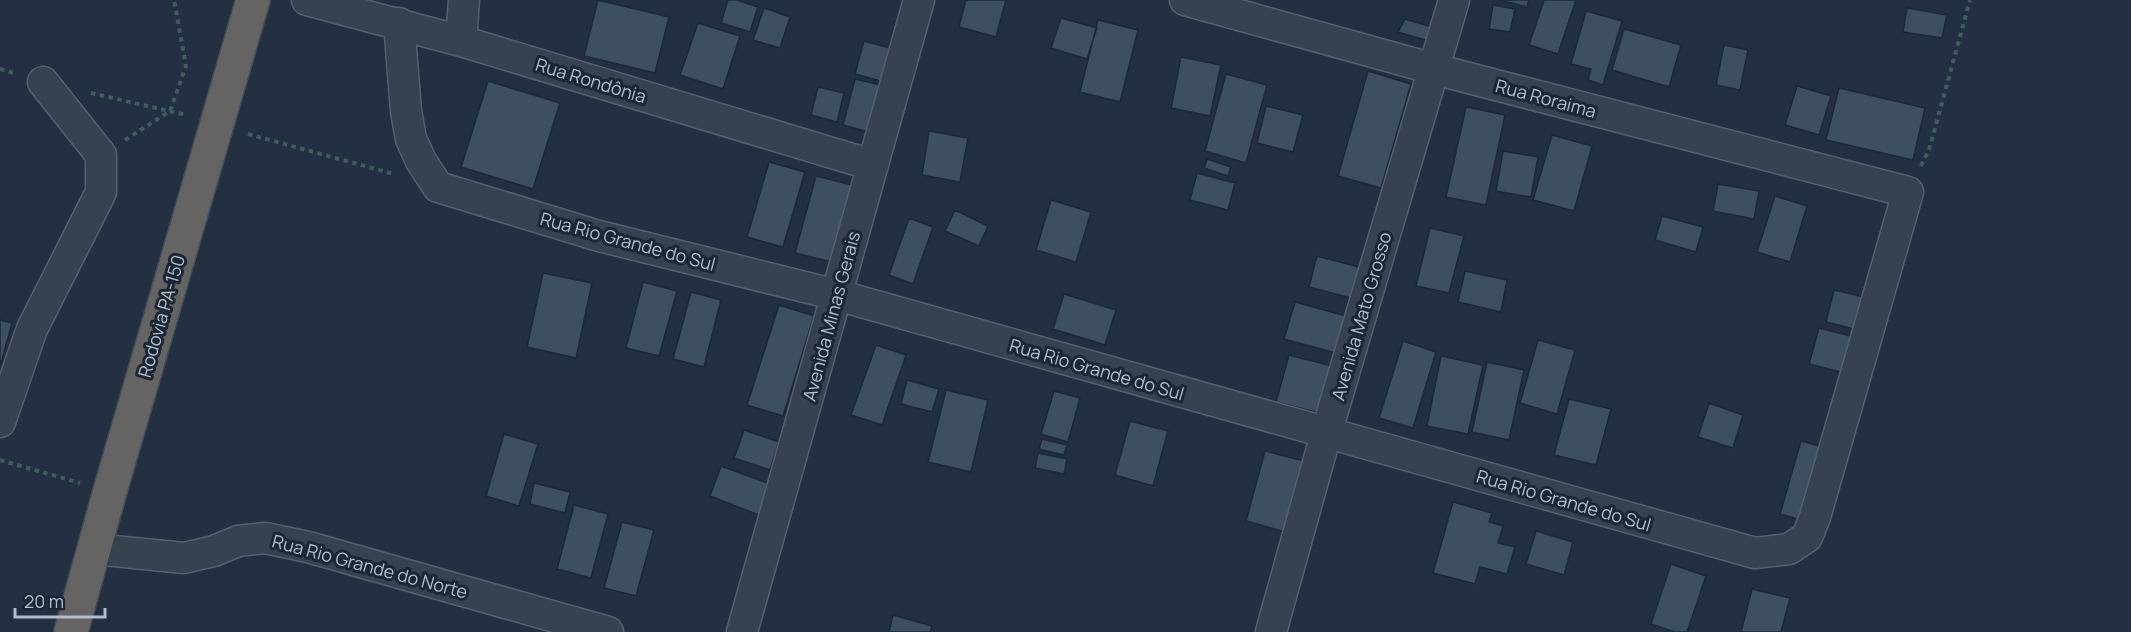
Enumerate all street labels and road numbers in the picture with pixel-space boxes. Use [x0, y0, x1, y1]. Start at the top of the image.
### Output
street label: Rua Rondônia [533, 52, 649, 108]
street label: Rua Roraima [1493, 73, 1599, 123]
street label: Rua Rio Grande do Sul [538, 206, 718, 276]
street label: Avenida Minas Gerais [797, 228, 865, 404]
street label: Avenida Mato Grosso [1325, 229, 1397, 403]
street label: Rodovia PA-150 [132, 252, 190, 380]
street label: Rua Rio Grande do Sul [1007, 333, 1187, 405]
street label: Rua Rio Grande do Sul [1474, 464, 1654, 536]
street label: Rua Rio Grande do Norte [270, 528, 470, 604]

